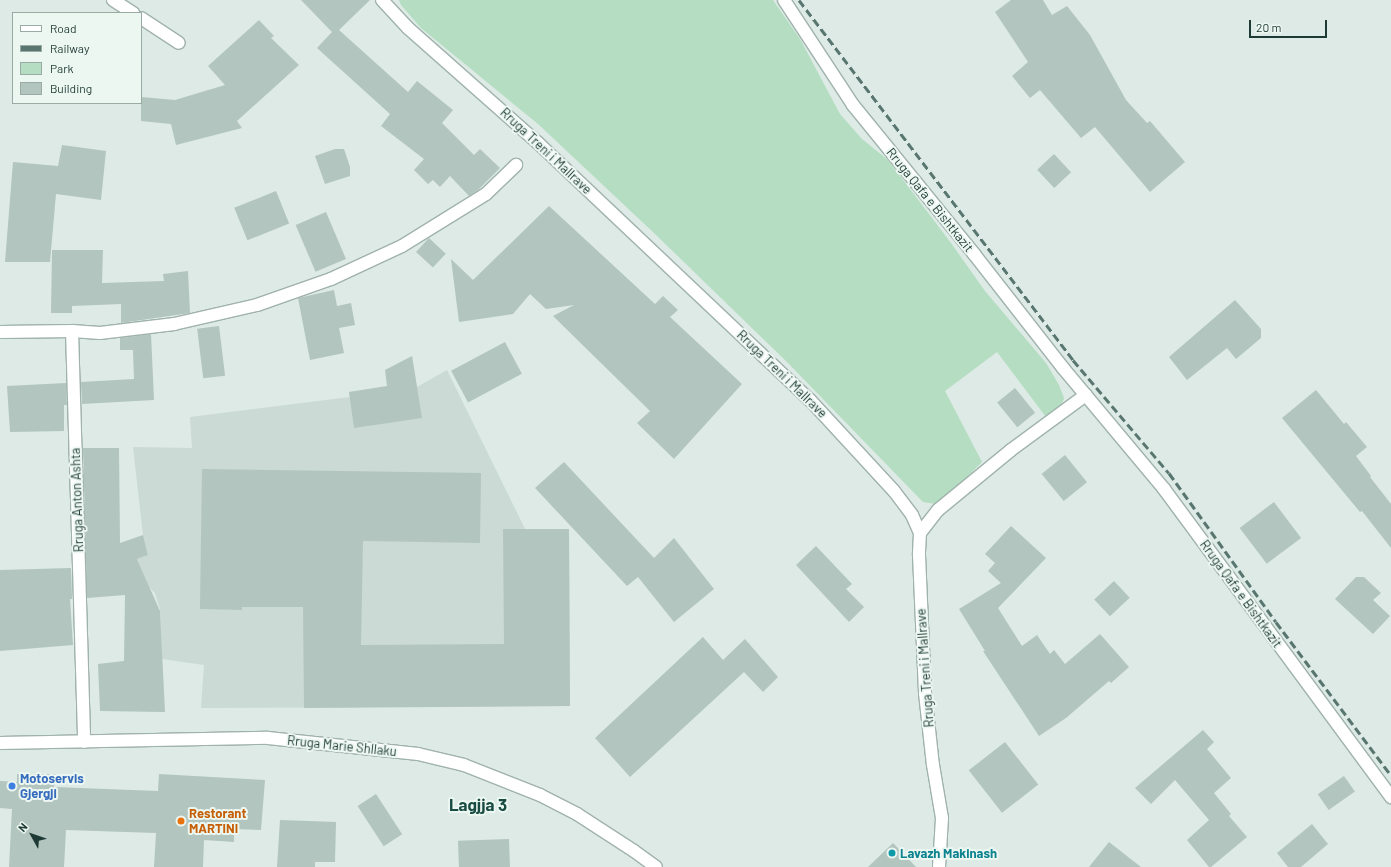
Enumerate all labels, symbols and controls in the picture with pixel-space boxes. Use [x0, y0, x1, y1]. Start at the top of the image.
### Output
legend [12, 12, 142, 104]
scale bar [1251, 12, 1329, 38]
text: 20 m [1256, 20, 1282, 34]
text: Road [50, 21, 77, 35]
text: Railway [50, 41, 89, 55]
text: Park [50, 61, 74, 75]
text: Building [50, 81, 92, 95]
street label: Rruga Treni i Mallrave [497, 105, 595, 197]
street label: Rruga Qafa e Bishtkazit [883, 145, 977, 255]
street label: Rruga Treni i Mallrave [734, 327, 830, 421]
street label: Rruga Anton Ashta [67, 448, 87, 552]
street label: Rruga Qafa e Bishtkazit [1197, 537, 1285, 651]
street label: Rruga Treni i Mallrave [913, 608, 937, 728]
street label: Rruga Marie Shllaku [286, 732, 398, 760]
place label: Motoservis Gjergji [20, 771, 84, 802]
marker: Motoservis Gjergji [7, 781, 17, 791]
district label: Lagjja 3 [449, 795, 507, 815]
place label: Restorant MARTINI [189, 806, 246, 837]
north arrow [12, 815, 52, 855]
marker: Restorant MARTINI [176, 816, 186, 826]
text: N [15, 820, 30, 834]
place label: Lavazh Makinash [900, 845, 997, 861]
marker: Lavazh Makinash [887, 848, 897, 858]

